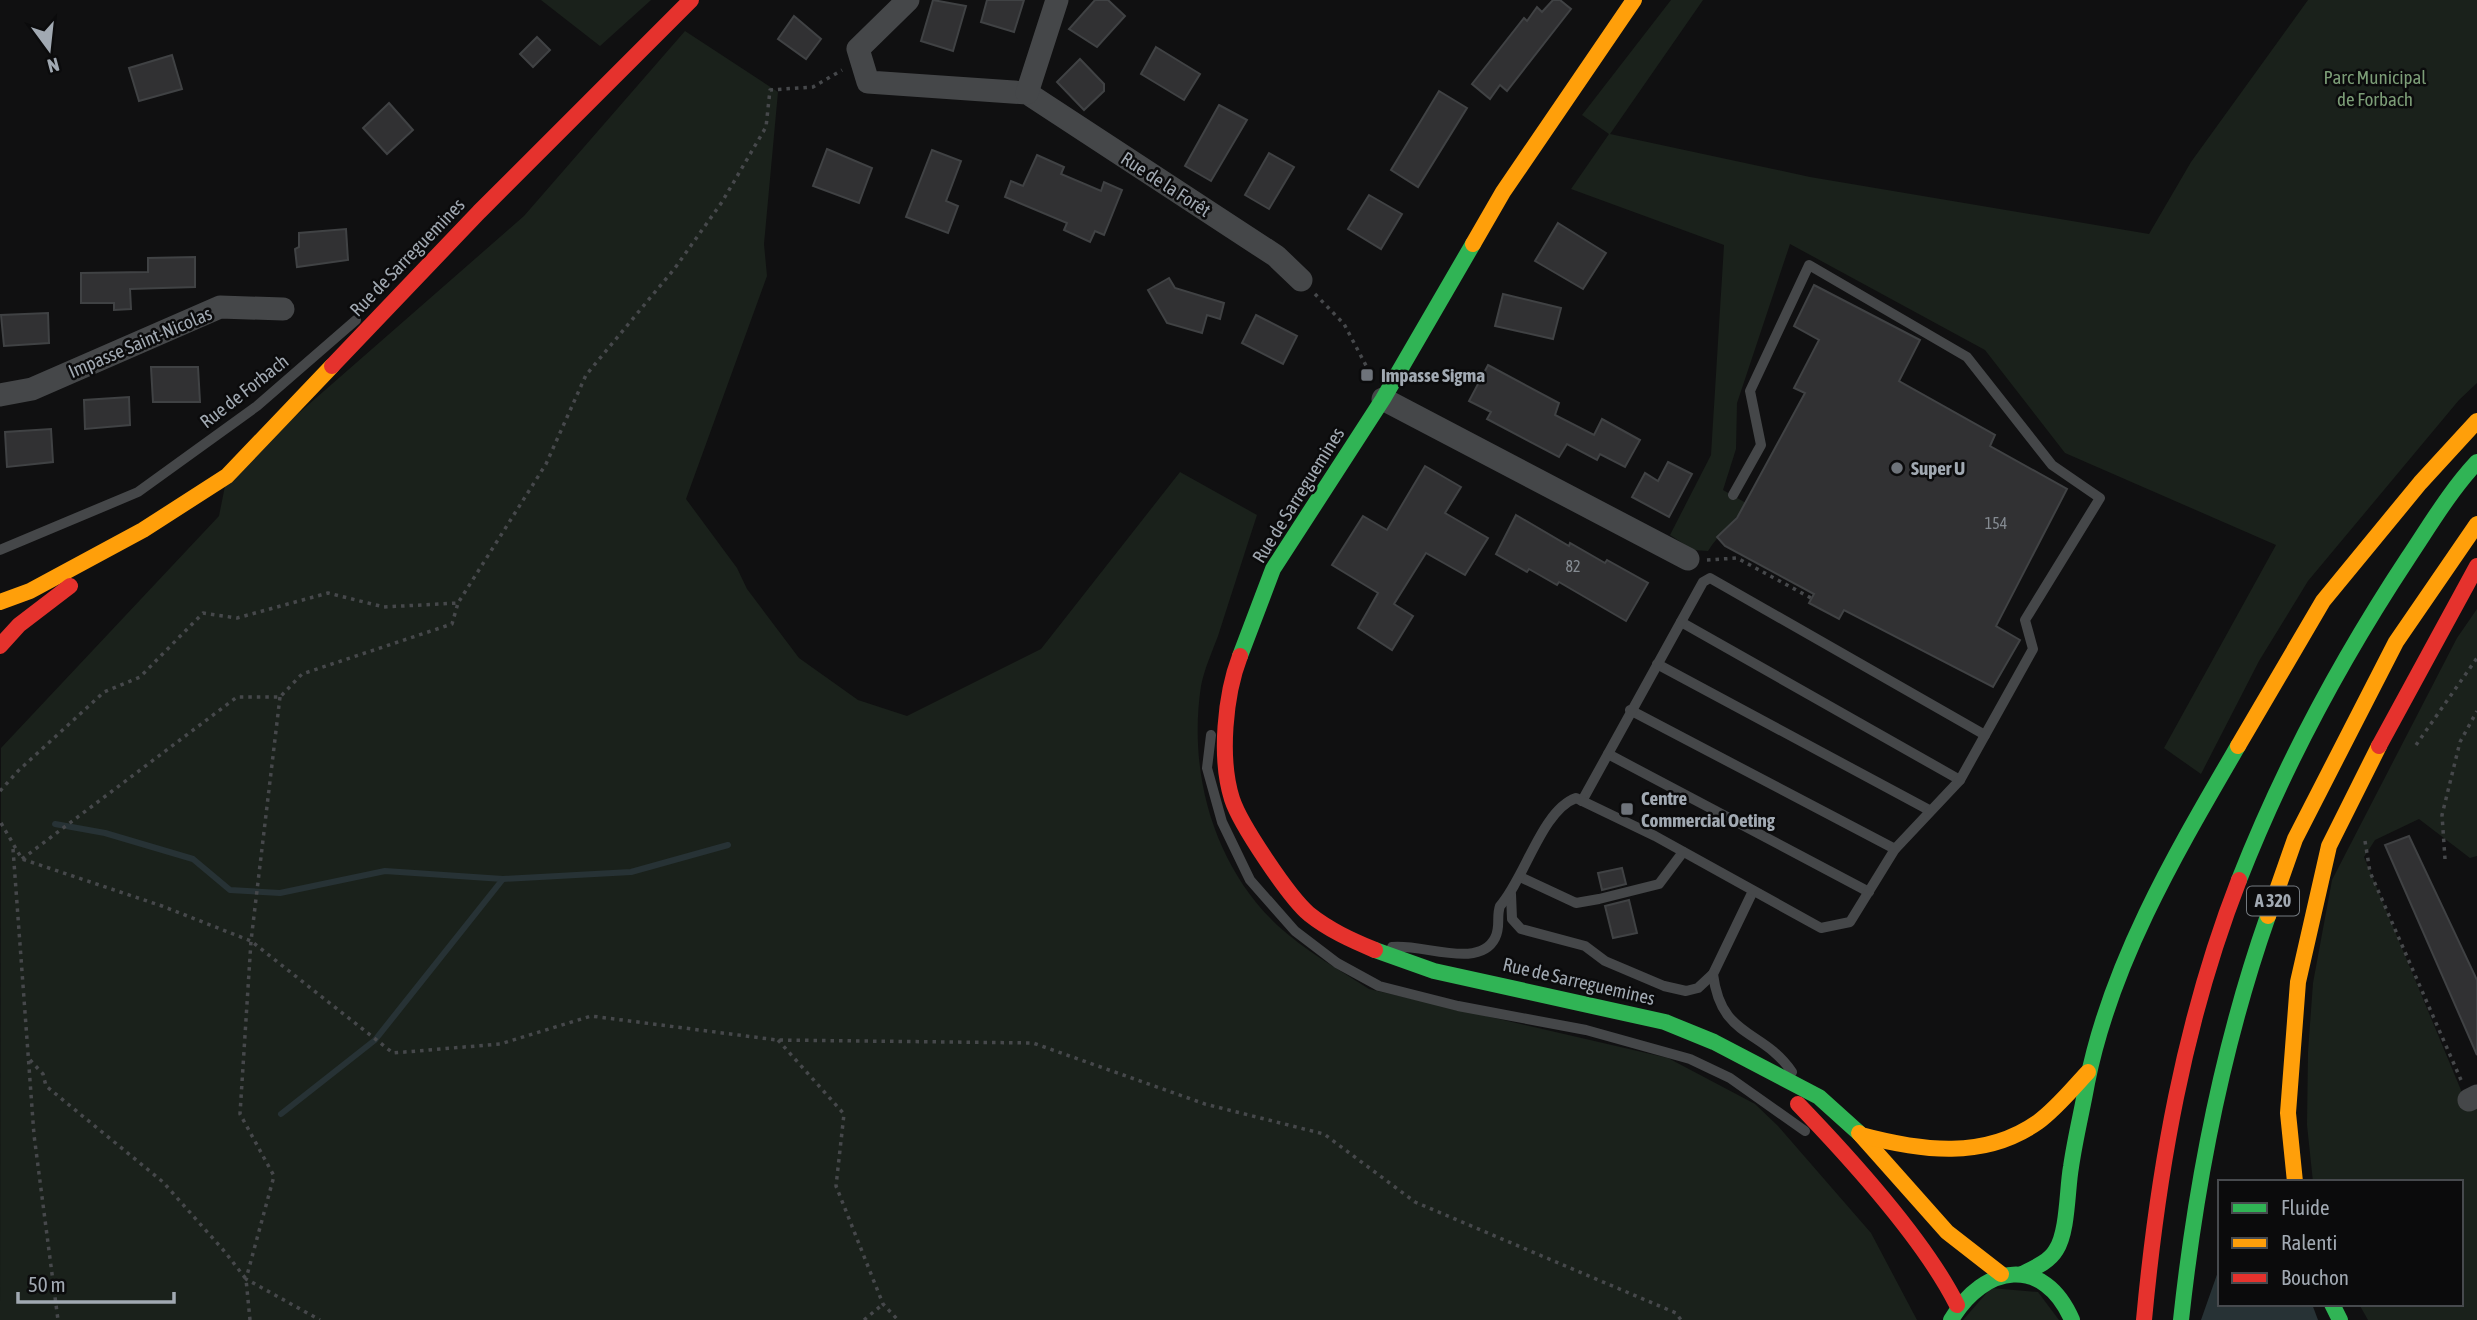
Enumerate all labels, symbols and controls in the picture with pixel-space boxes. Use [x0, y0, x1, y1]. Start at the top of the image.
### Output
north arrow [14, 14, 84, 84]
text: N [45, 53, 62, 77]
park label: Parc Municipal de Forbach [2324, 66, 2426, 110]
street label: Rue de la Forêt [1117, 147, 1215, 221]
street label: Rue de Sarreguemines [345, 193, 469, 321]
street label: Impasse Saint-Nicolas [65, 302, 215, 382]
street label: Rue de Forbach [195, 350, 293, 432]
place label: Impasse Sigma [1381, 364, 1485, 386]
marker: Impasse Sigma [1359, 367, 1375, 383]
street label: Rue de Sarreguemines [1248, 423, 1349, 567]
place label: Super U [1911, 457, 1965, 479]
marker: Super U [1889, 460, 1905, 476]
house number: 154 [1985, 514, 2007, 532]
house number: 82 [1565, 557, 1581, 575]
place label: Centre Commercial Oeting [1641, 787, 1776, 831]
marker: Centre Commercial Oeting [1619, 801, 1635, 817]
road number: A 320 [2247, 887, 2299, 916]
street label: Rue de Sarreguemines [1501, 953, 1657, 1009]
legend [2218, 1180, 2463, 1306]
text: Fluide [2281, 1195, 2330, 1219]
text: Ralenti [2281, 1230, 2337, 1254]
scale bar [18, 1260, 173, 1304]
text: Bouchon [2281, 1265, 2349, 1289]
text: 50 m [28, 1272, 66, 1296]

